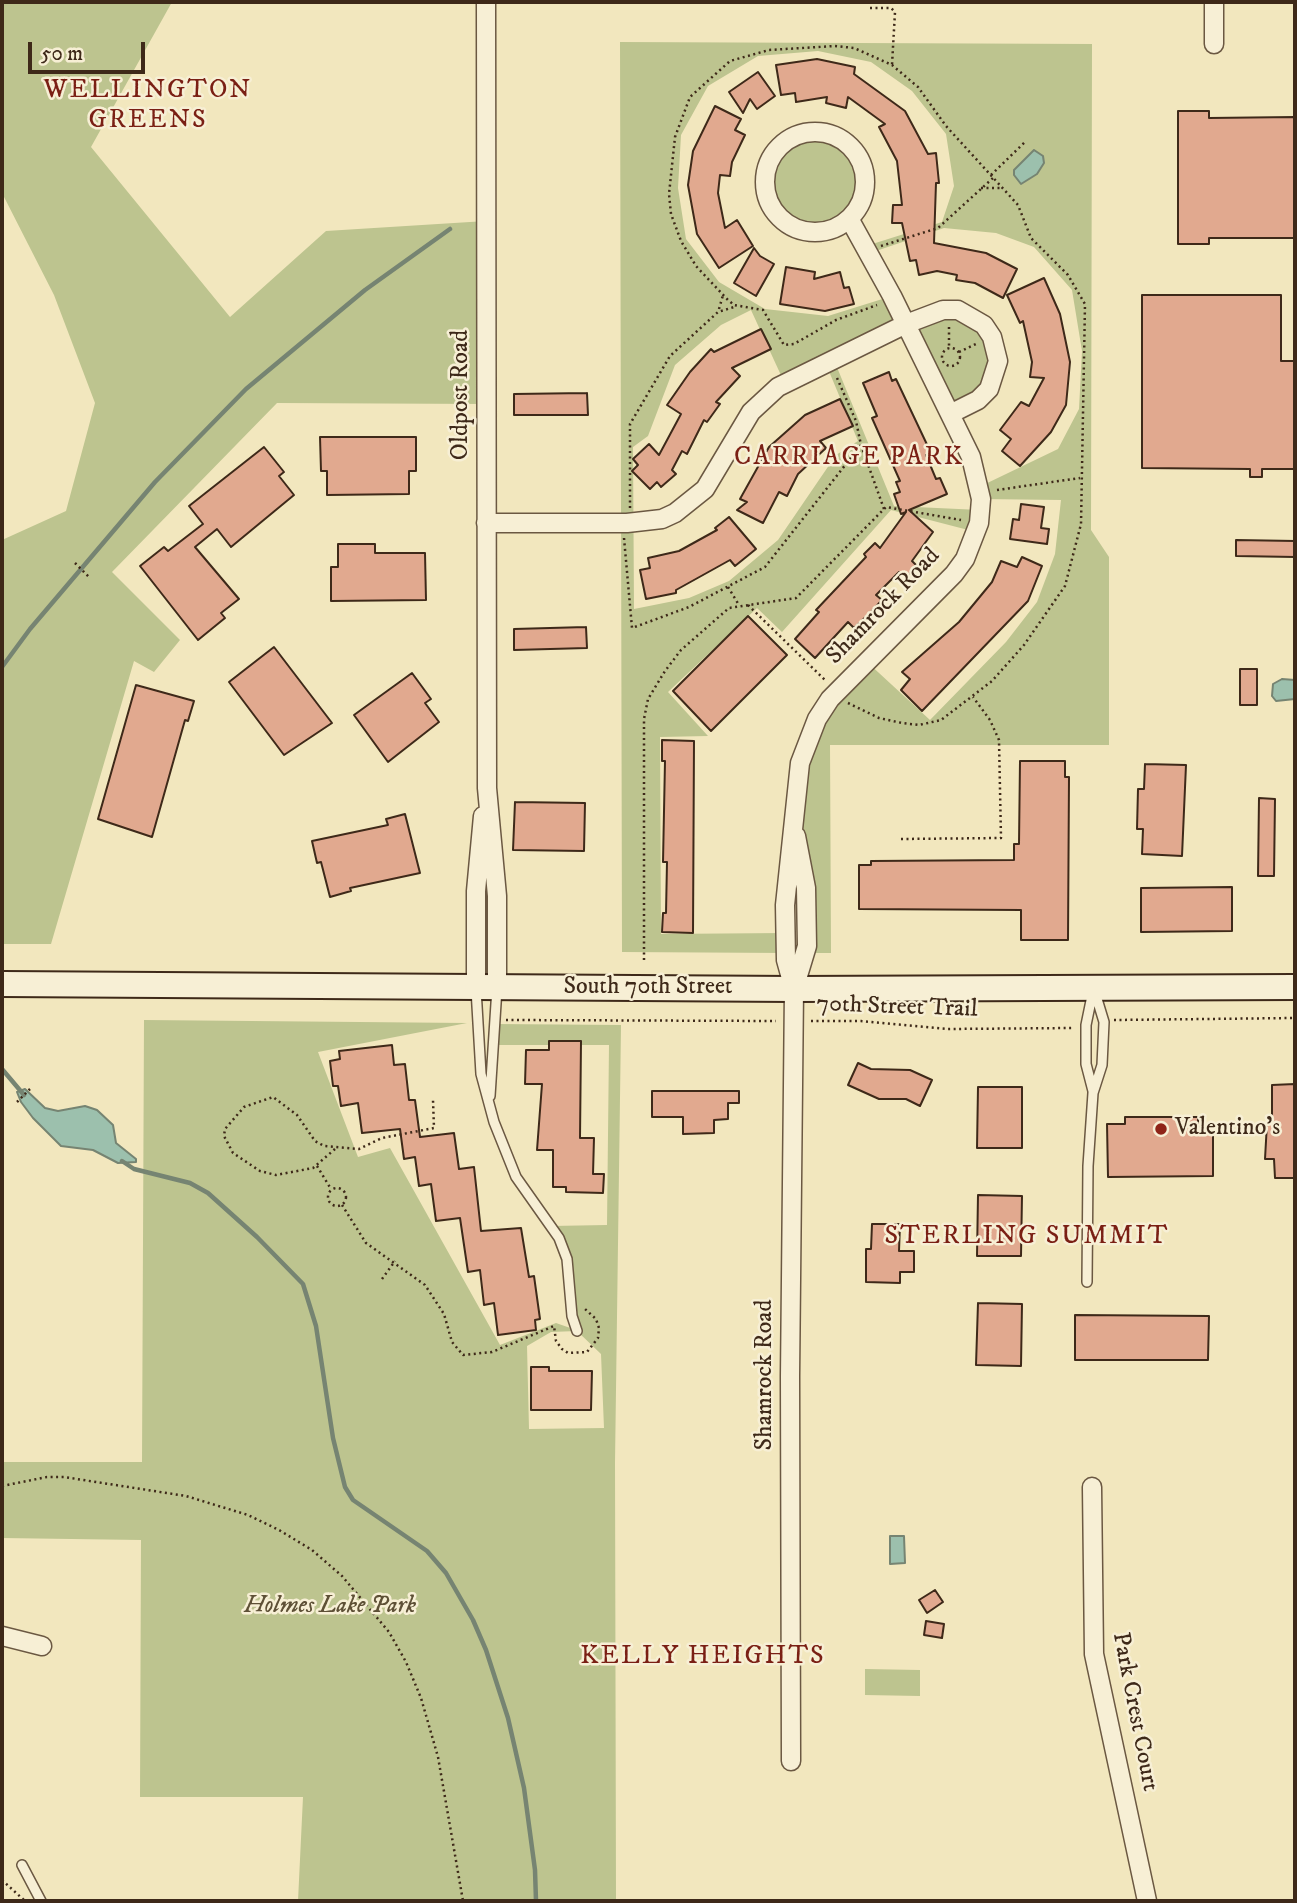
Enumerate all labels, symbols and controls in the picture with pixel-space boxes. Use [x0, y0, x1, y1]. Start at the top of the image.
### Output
scale bar [32, 28, 149, 72]
text: 50 m [41, 41, 83, 67]
district label: WELLINGTON GREENS [45, 76, 251, 138]
street label: Oldpost Road [448, 330, 476, 460]
district label: CARRIAGE PARK [736, 443, 962, 475]
street label: Shamrock Road [821, 543, 947, 671]
street label: South 70th Street [563, 974, 733, 1002]
street label: 70th Street Trail [816, 991, 978, 1025]
place label: Valentino's [1175, 1115, 1280, 1143]
marker: Valentino's [1153, 1121, 1169, 1137]
district label: STERLING SUMMIT [886, 1222, 1168, 1254]
street label: Shamrock Road [752, 1299, 780, 1451]
park label: Holmes Lake Park [244, 1593, 416, 1621]
street label: Park Crest Court [1104, 1630, 1164, 1794]
district label: KELLY HEIGHTS [582, 1642, 824, 1674]

